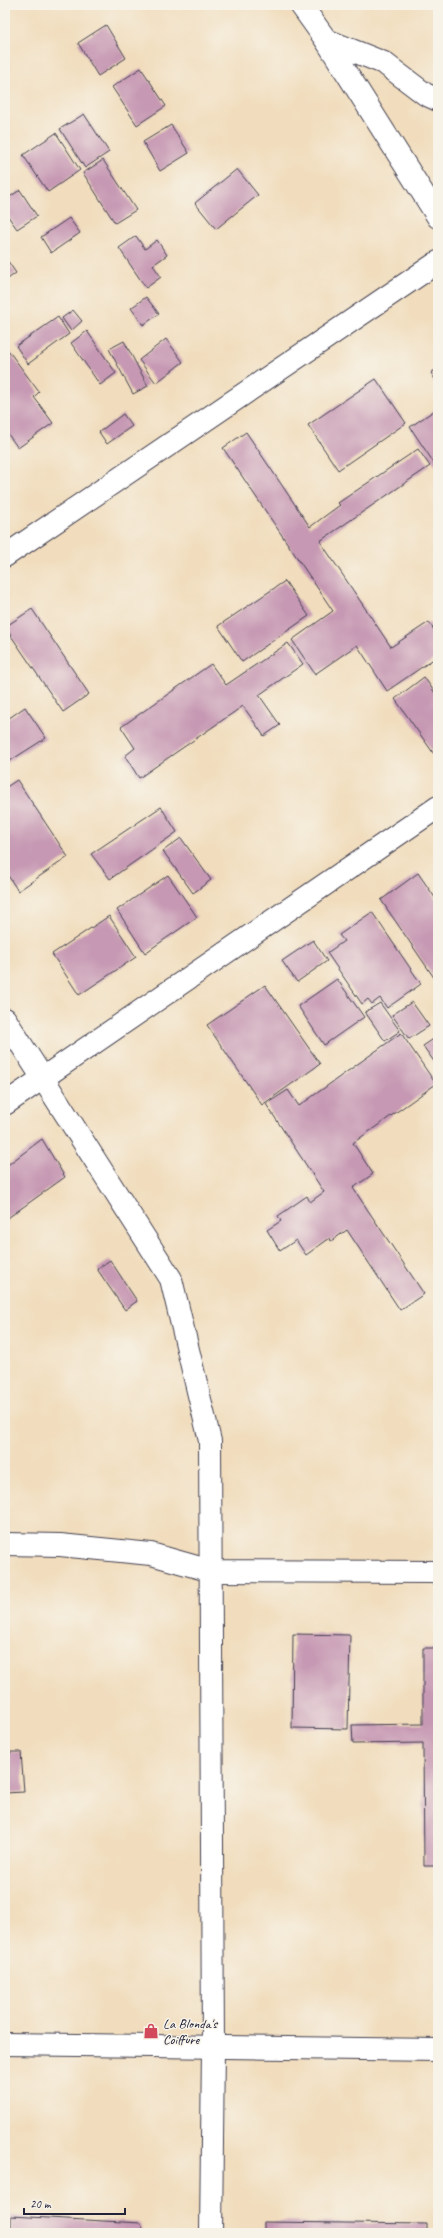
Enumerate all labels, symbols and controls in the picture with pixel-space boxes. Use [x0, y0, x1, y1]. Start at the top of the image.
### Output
place label: La Blonda's Coiffure [163, 2015, 218, 2048]
shop icon: La Blonda's Coiffure [142, 2022, 160, 2040]
scale bar [24, 2190, 125, 2216]
text: 20 m [30, 2196, 52, 2212]

